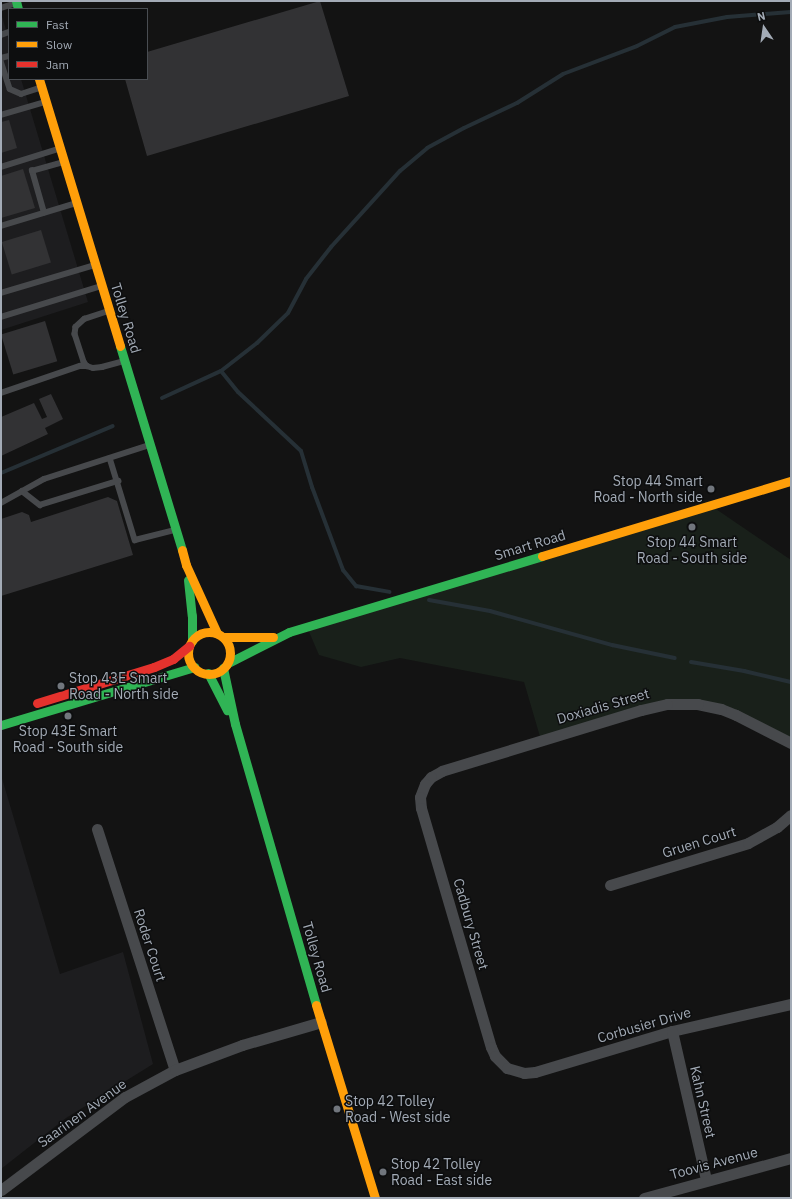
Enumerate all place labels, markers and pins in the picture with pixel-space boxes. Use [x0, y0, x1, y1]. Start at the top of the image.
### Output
place label: Stop 44 Smart Road - North side [593, 473, 703, 506]
marker: Stop 44 Smart Road - North side [706, 484, 716, 494]
marker: Stop 44 Smart Road - South side [687, 522, 697, 532]
place label: Stop 44 Smart Road - South side [637, 534, 747, 566]
place label: Stop 43E Smart Road - North side [69, 670, 179, 702]
marker: Stop 43E Smart Road - North side [56, 681, 66, 691]
marker: Stop 43E Smart Road - South side [63, 711, 73, 721]
place label: Stop 43E Smart Road - South side [13, 723, 123, 756]
place label: Stop 42 Tolley Road - West side [345, 1093, 450, 1126]
marker: Stop 42 Tolley Road - West side [332, 1104, 342, 1114]
place label: Stop 42 Tolley Road - East side [391, 1156, 492, 1188]
marker: Stop 42 Tolley Road - East side [378, 1167, 388, 1177]

